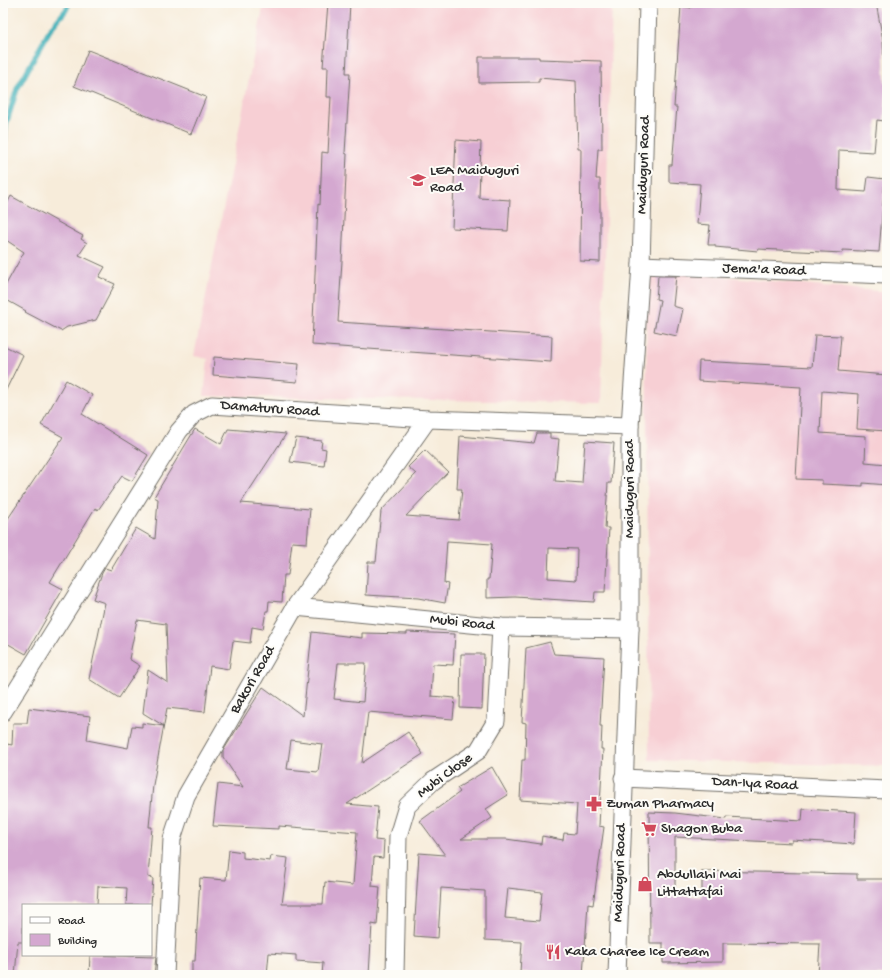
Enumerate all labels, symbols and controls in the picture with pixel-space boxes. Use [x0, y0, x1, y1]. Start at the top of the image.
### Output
street label: Maiduguri Road [633, 114, 655, 214]
place label: LEA Maiduguri Road [430, 162, 519, 197]
school or university icon: LEA Maiduguri Road [409, 171, 427, 189]
street label: Jema'a Road [722, 260, 807, 280]
street label: Damaturu Road [219, 397, 321, 422]
street label: Maiduguri Road [621, 439, 639, 538]
street label: Mubi Road [429, 611, 496, 635]
street label: Bakori Road [226, 642, 280, 718]
street label: Mubi Close [414, 749, 476, 803]
street label: Dan-Iya Road [711, 773, 799, 795]
pharmacy icon: Zuman Pharmacy [585, 795, 603, 813]
place label: Zuman Pharmacy [606, 795, 714, 813]
supermarket icon: Shagon Buba [640, 820, 658, 838]
place label: Shagon Buba [661, 820, 743, 838]
street label: Maiduguri Road [609, 822, 631, 922]
place label: Abdullahi Mai Littattafai [657, 866, 741, 901]
shop icon: Abdullahi Mai Littattafai [636, 875, 654, 893]
legend [22, 904, 152, 956]
text: Road [58, 915, 85, 929]
text: Building [57, 935, 97, 949]
restaurant icon: Kaka Charee Ice Cream [544, 943, 562, 961]
place label: Kaka Charee Ice Cream [565, 943, 710, 961]

